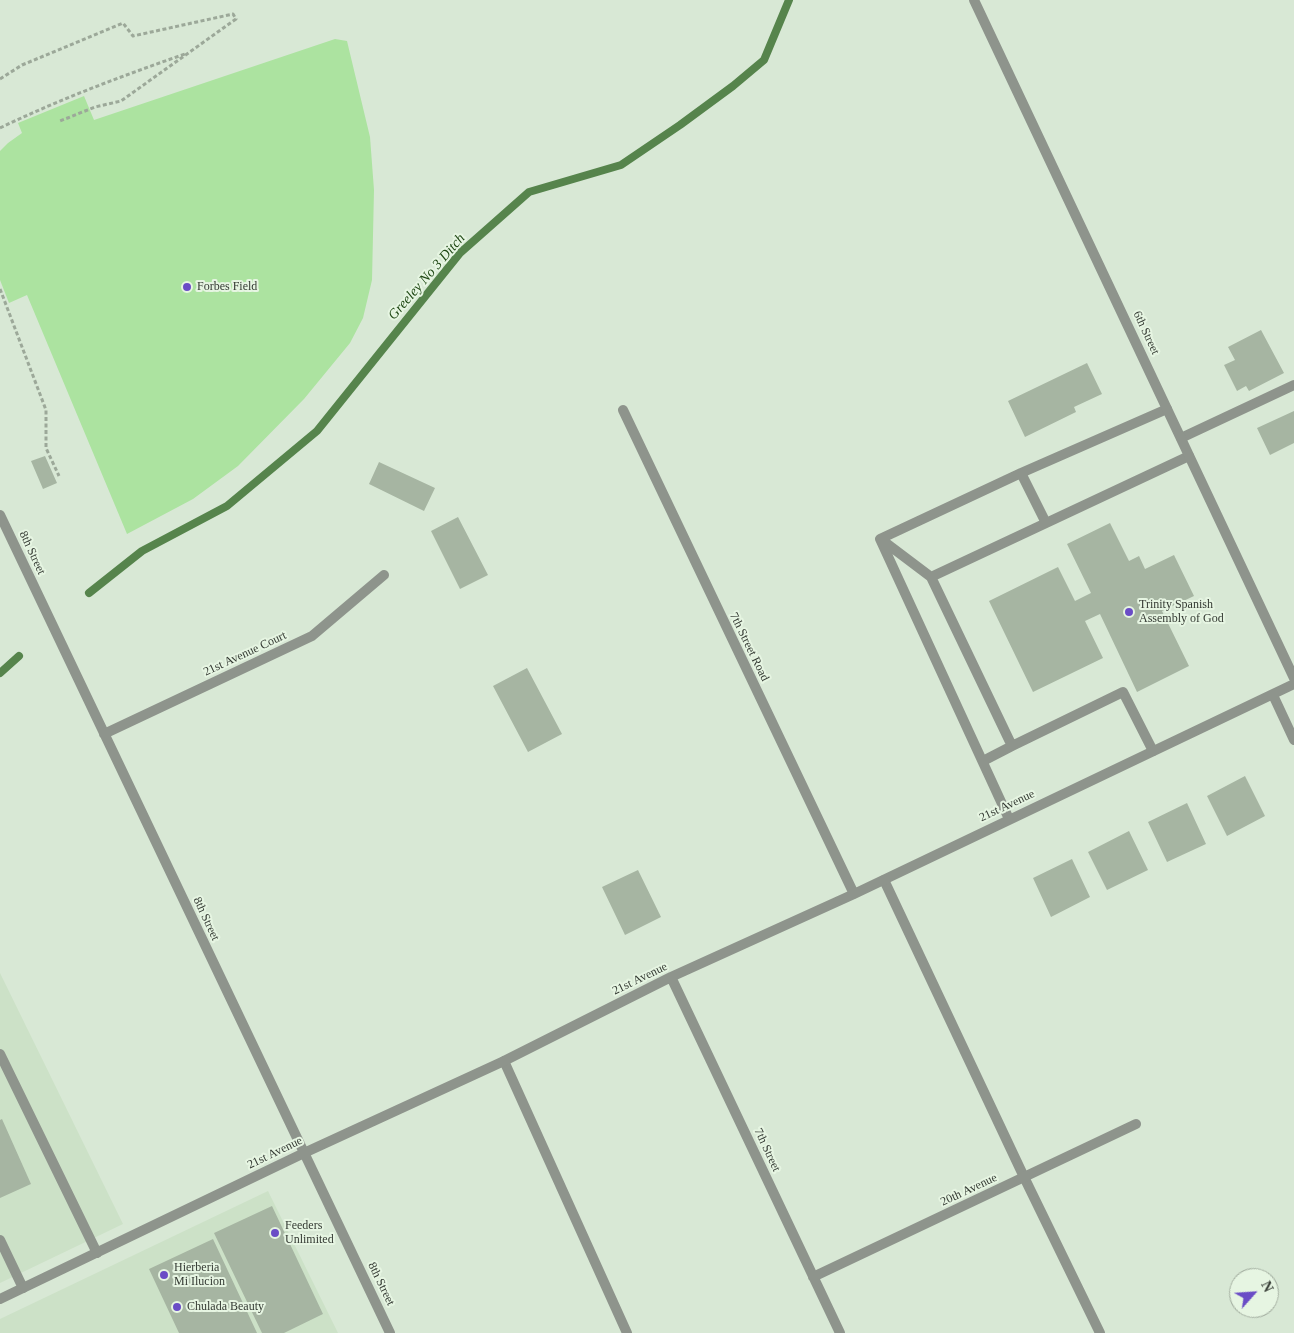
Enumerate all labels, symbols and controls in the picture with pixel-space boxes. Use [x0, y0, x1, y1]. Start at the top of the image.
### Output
water label: Greeley No 3 Ditch [385, 230, 469, 324]
place label: Forbes Field [197, 280, 257, 294]
marker: Forbes Field [181, 281, 193, 293]
street label: 6th Street [1130, 309, 1162, 357]
street label: 8th Street [16, 529, 48, 577]
place label: Trinity Spanish Assembly of God [1139, 598, 1224, 626]
marker: Trinity Spanish Assembly of God [1123, 606, 1135, 618]
street label: 7th Street Road [726, 610, 772, 684]
street label: 21st Avenue Court [201, 629, 289, 679]
street label: 21st Avenue [977, 787, 1037, 825]
street label: 8th Street [190, 895, 222, 943]
street label: 21st Avenue [610, 960, 670, 998]
street label: 7th Street [751, 1126, 783, 1174]
street label: 21st Avenue [245, 1134, 305, 1172]
street label: 20th Avenue [938, 1171, 1000, 1209]
place label: Feeders Unlimited [285, 1219, 334, 1247]
marker: Feeders Unlimited [269, 1227, 281, 1239]
street label: 8th Street [364, 1260, 398, 1308]
place label: Hierberia Mi Ilucion [174, 1261, 225, 1289]
north arrow [1229, 1268, 1279, 1318]
marker: Hierberia Mi Ilucion [158, 1269, 170, 1281]
text: N [1258, 1279, 1276, 1294]
place label: Chulada Beauty [187, 1300, 264, 1314]
marker: Chulada Beauty [171, 1301, 183, 1313]

